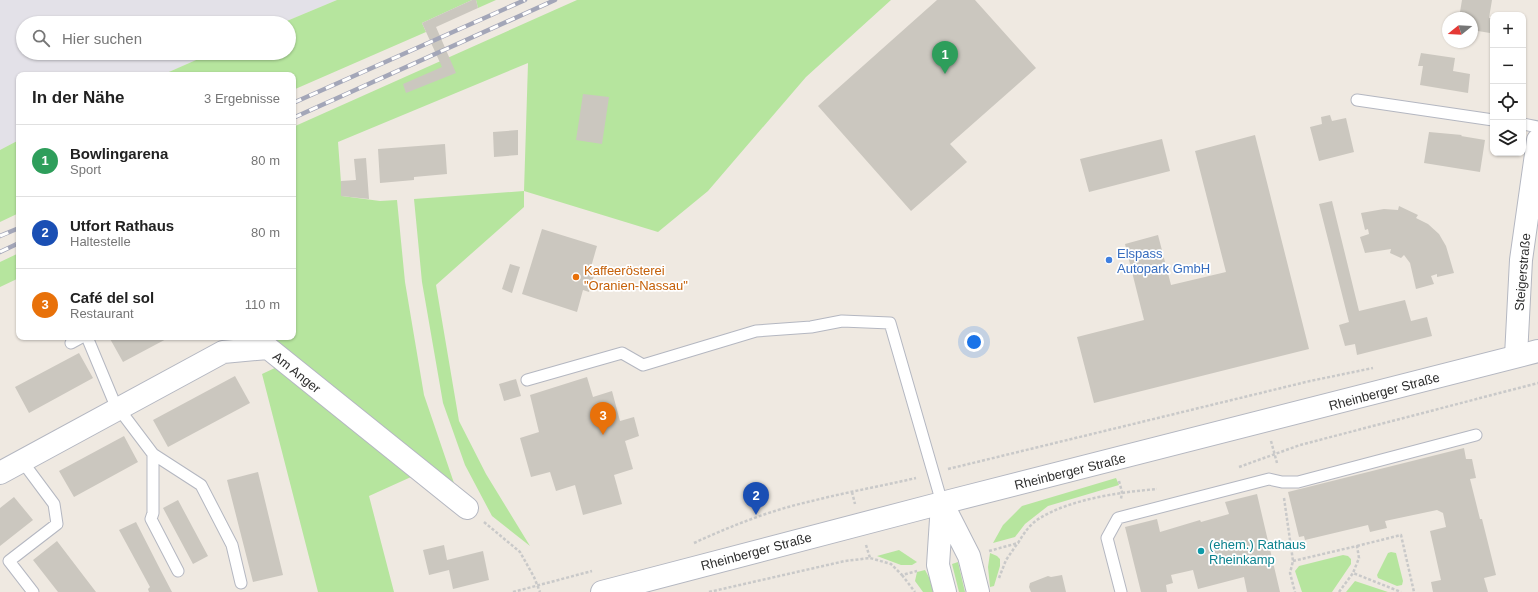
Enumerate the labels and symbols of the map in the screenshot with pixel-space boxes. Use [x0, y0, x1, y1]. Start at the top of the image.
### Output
north arrow [1442, 12, 1478, 48]
pin: 1 [932, 41, 958, 74]
street label: Steigerstraße [1512, 233, 1533, 312]
place label: Elspass Autopark GmbH [1117, 246, 1210, 276]
marker: Elspass Autopark GmbH [1104, 255, 1114, 265]
place label: Kaffeerösterei "Oranien-Nassau" [584, 263, 688, 293]
marker: Kaffeerösterei "Oranien-Nassau" [571, 272, 581, 282]
your location [964, 332, 984, 352]
street label: Am Anger [270, 349, 324, 397]
street label: Rheinberger Straße [1327, 369, 1441, 414]
pin: 3 [590, 402, 616, 435]
street label: Rheinberger Straße [1013, 450, 1127, 493]
pin: 2 [743, 482, 769, 515]
street label: Rheinberger Straße [699, 529, 813, 574]
place label: (ehem.) Rathaus Rheinkamp [1209, 537, 1306, 567]
marker: (ehem.) Rathaus Rheinkamp [1196, 546, 1206, 556]

